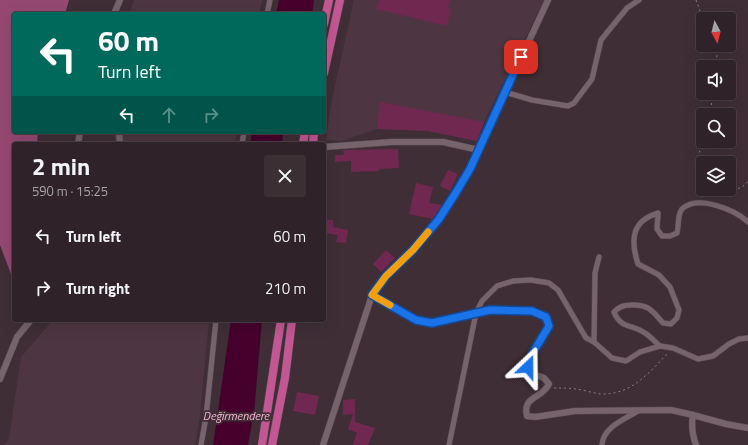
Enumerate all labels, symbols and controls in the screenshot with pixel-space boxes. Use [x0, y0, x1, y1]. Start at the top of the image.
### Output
north arrow [696, 12, 736, 52]
map controls [696, 12, 736, 196]
text: 60 m [98, 19, 159, 62]
icon: left [32, 28, 84, 80]
pin [504, 40, 538, 74]
icon: arrive [510, 46, 532, 68]
text: Turn left [98, 58, 161, 85]
button: sound [696, 60, 736, 100]
icon: left [116, 104, 138, 126]
icon: ahead [158, 104, 180, 126]
icon: right [200, 104, 222, 126]
button: search [696, 108, 736, 148]
text: 2 min [32, 148, 90, 184]
button: close [264, 155, 306, 197]
button: layers [696, 156, 736, 196]
text: 590 m · 15:25 [32, 181, 108, 201]
icon: left [32, 225, 54, 247]
text: Turn left [66, 225, 121, 248]
text: 60 m [273, 225, 306, 248]
icon: right [32, 277, 54, 299]
text: Turn right [66, 277, 130, 300]
text: 210 m [265, 277, 306, 300]
position arrow [507, 346, 549, 388]
water label: Değirmendere [203, 406, 271, 425]

